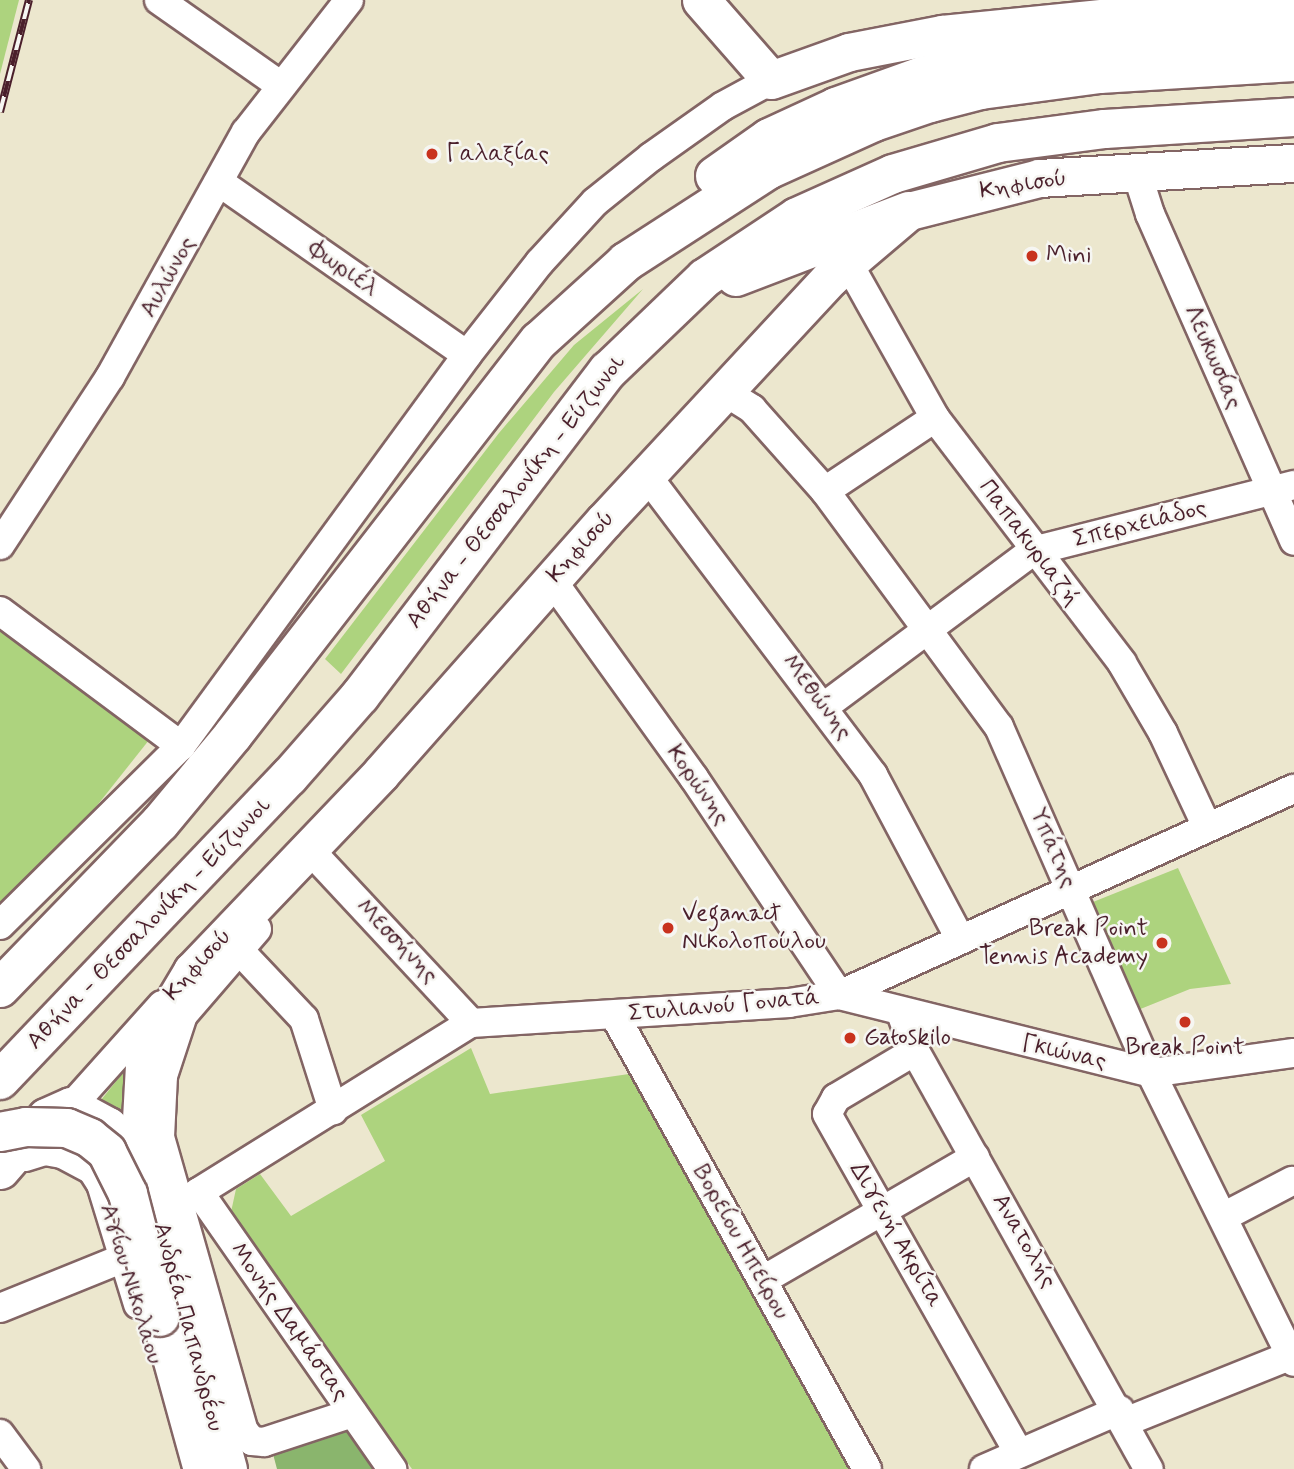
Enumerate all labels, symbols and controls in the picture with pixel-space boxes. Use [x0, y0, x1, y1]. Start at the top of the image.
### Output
place label: Γαλαξίας [446, 140, 549, 168]
marker: Γαλαξίας [424, 146, 440, 162]
street label: Κηφισού [977, 164, 1069, 206]
street label: Αυλώνος [134, 232, 202, 322]
street label: Φωριέλ [302, 235, 384, 303]
place label: Mini [1046, 242, 1092, 270]
marker: Mini [1024, 248, 1040, 264]
street label: Λευκωσίας [1177, 301, 1249, 413]
street label: Αθήνα - Θεσσαλονίκη - Εύζωνοι [400, 349, 632, 635]
street label: Παπακυριαζή [972, 474, 1086, 612]
street label: Σπερχειάδος [1071, 494, 1209, 554]
street label: Κηφισού [541, 505, 621, 589]
street label: Μεθώνης [775, 648, 859, 746]
street label: Κορώνης [660, 739, 736, 831]
street label: Αθήνα - Θεσσαλονίκη - Εύζωνοι [21, 792, 277, 1056]
street label: Υπάτης [1023, 804, 1083, 892]
street label: Μεσσήνης [350, 893, 444, 989]
place label: Veganact Νικολοπούλου [682, 900, 826, 956]
place label: Break Point Tennis Academy [975, 915, 1148, 971]
marker: Veganact Νικολοπούλου [660, 920, 676, 936]
street label: Κηφισού [158, 923, 238, 1007]
marker: Break Point Tennis Academy [1154, 935, 1170, 951]
street label: Στυλιανού Γονατά [627, 983, 821, 1029]
marker: Break Point [1177, 1014, 1193, 1030]
place label: Gatoskilo [864, 1024, 951, 1052]
street label: Γκιώνας [1019, 1029, 1109, 1077]
marker: Gatoskilo [842, 1030, 858, 1046]
place label: Break Point [1126, 1034, 1244, 1062]
street label: Διγενή Ακρίτα [843, 1157, 949, 1313]
street label: Βορείου Ηπείρου [687, 1159, 795, 1325]
street label: Ανατολής [985, 1189, 1063, 1293]
street label: Αγίου Νικολάου [93, 1200, 169, 1368]
street label: Ανδρέα Παπανδρέου [146, 1219, 230, 1435]
street label: Μονής Δαμάστας [223, 1237, 355, 1407]

